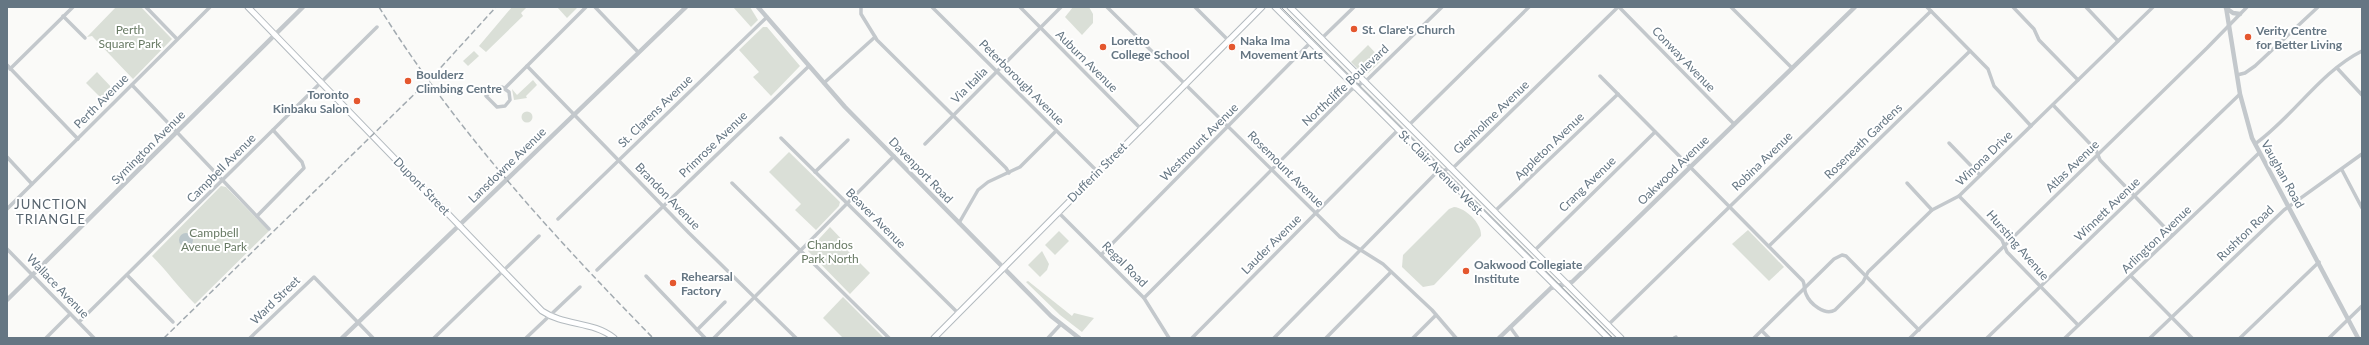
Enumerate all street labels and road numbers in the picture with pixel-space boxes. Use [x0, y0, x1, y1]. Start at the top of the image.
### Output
street label: Conway Avenue [1649, 23, 1719, 95]
street label: Auburn Avenue [1053, 27, 1121, 95]
street label: Peterborough Avenue [976, 36, 1068, 128]
street label: Northcliffe Boulevard [1299, 41, 1391, 129]
street label: Via Italia [948, 64, 990, 106]
street label: Perth Avenue [71, 71, 131, 131]
street label: St. Clarens Avenue [615, 72, 695, 150]
street label: Glenholme Avenue [1450, 77, 1532, 157]
street label: Westmount Avenue [1157, 100, 1241, 184]
street label: Roseneath Gardens [1821, 100, 1905, 182]
street label: Symington Avenue [108, 107, 188, 187]
street label: Primrose Avenue [676, 108, 750, 180]
street label: Appleton Avenue [1511, 109, 1587, 183]
street label: Lansdowne Avenue [465, 124, 549, 206]
street label: St. Clair Avenue West [1396, 127, 1487, 218]
street label: Winona Drive [1952, 127, 2016, 189]
street label: Rosemount Avenue [1245, 128, 1327, 210]
street label: Robina Avenue [1729, 128, 1795, 194]
street label: Campbell Avenue [183, 130, 259, 206]
street label: Oakwood Avenue [1634, 132, 1712, 208]
street label: Davenport Road [886, 134, 956, 206]
street label: Atlas Avenue [2042, 137, 2102, 195]
street label: Vaughan Road [2258, 137, 2308, 211]
street label: Dufferin Street [1064, 138, 1131, 205]
street label: Crang Avenue [1555, 153, 1619, 215]
street label: Dupont Street [391, 154, 454, 219]
street label: Brandon Avenue [632, 159, 704, 233]
street label: Winnett Avenue [2071, 174, 2143, 244]
street label: Beaver Avenue [843, 185, 909, 251]
street label: Arlington Avenue [2118, 202, 2194, 276]
street label: Rushton Road [2213, 202, 2277, 264]
street label: Hursting Avenue [1983, 207, 2053, 283]
street label: Lauder Avenue [1238, 211, 1304, 277]
street label: Regal Road [1099, 238, 1151, 290]
street label: Wallace Avenue [24, 251, 92, 321]
street label: Ward Street [247, 272, 303, 327]

